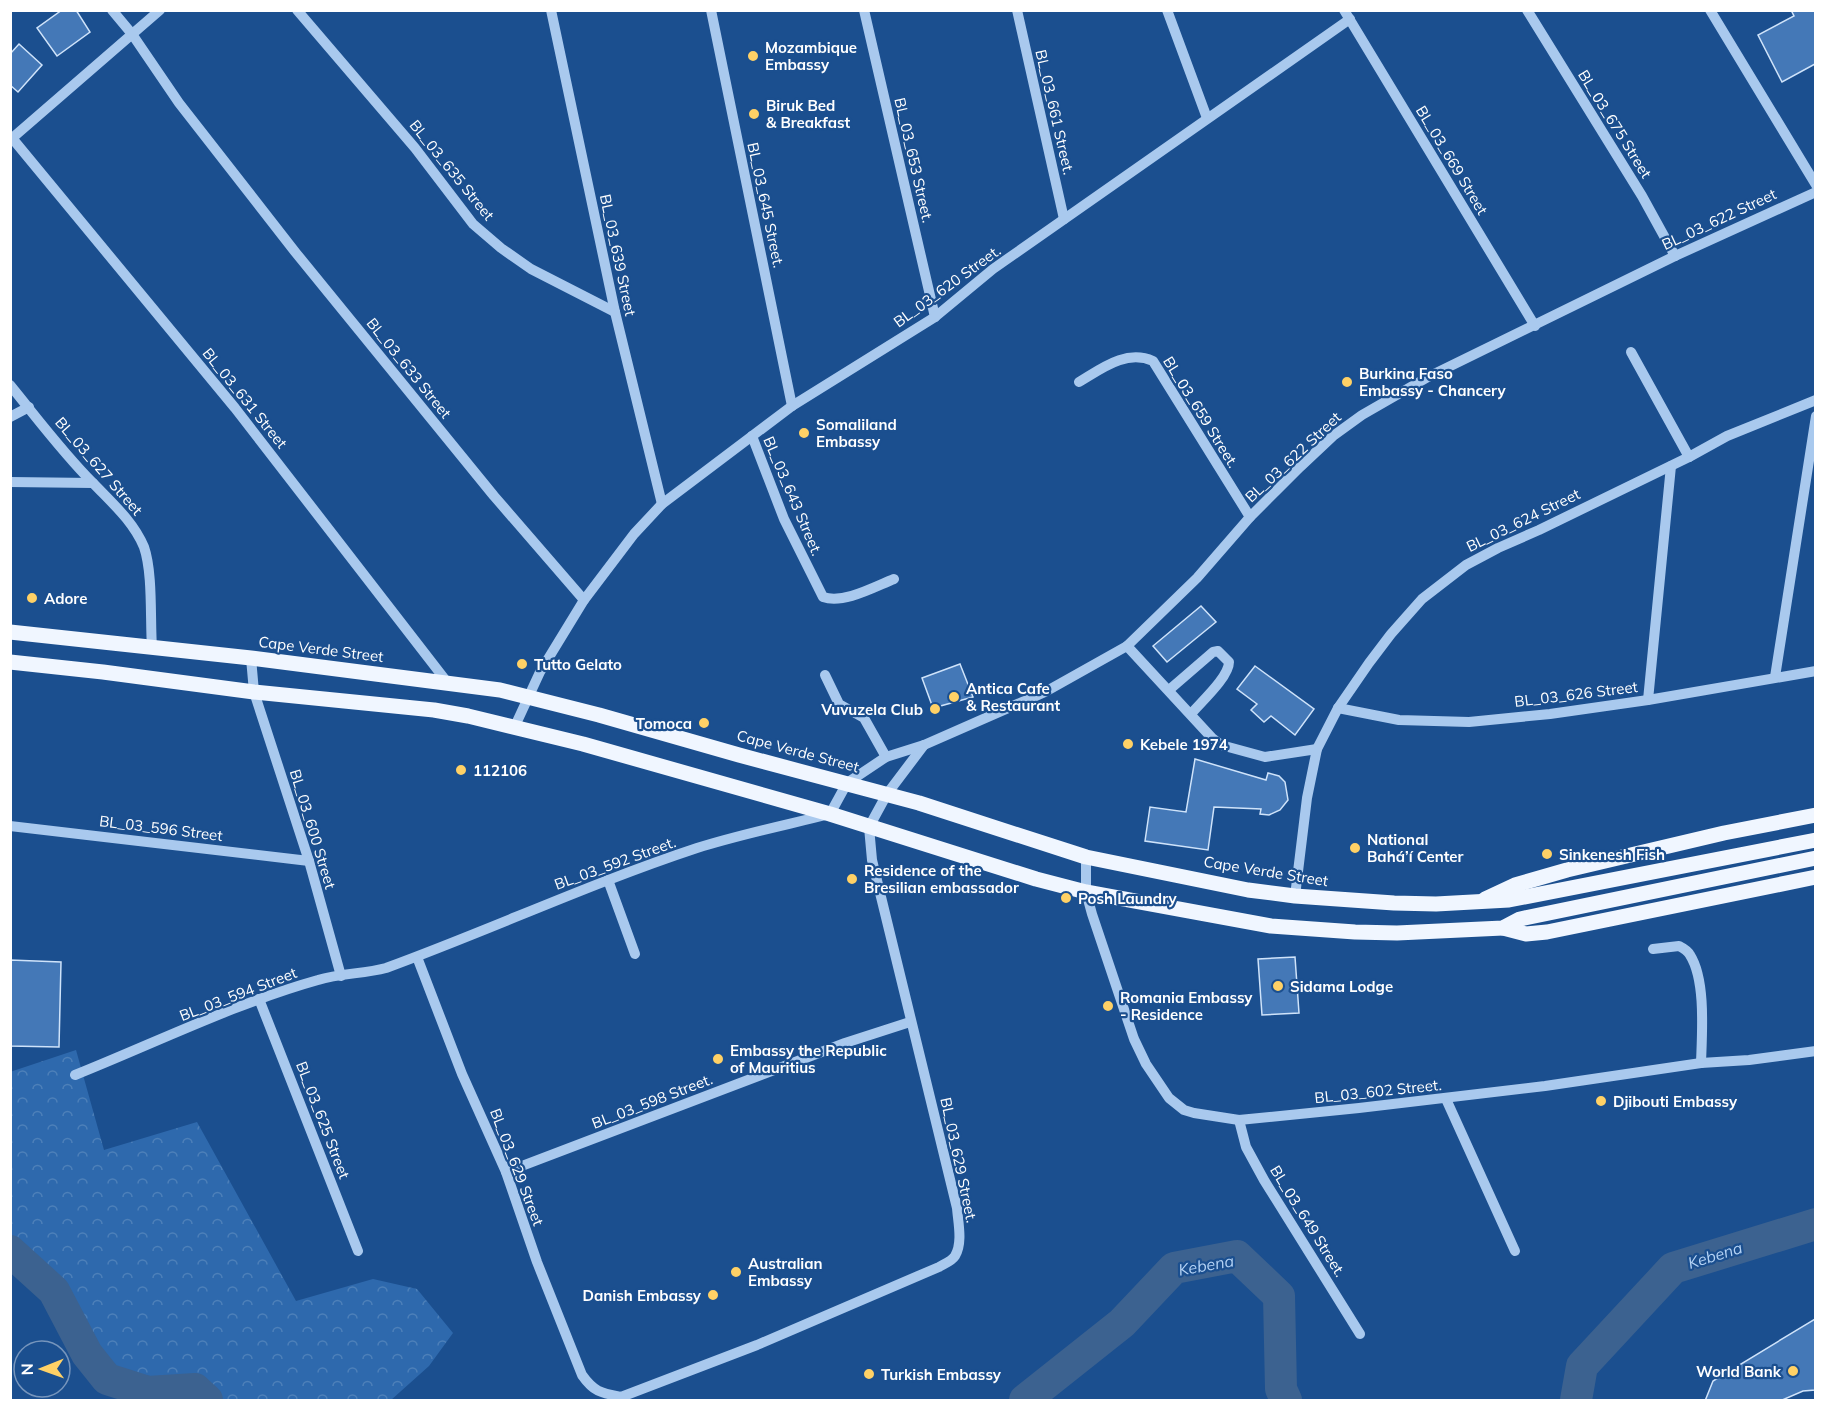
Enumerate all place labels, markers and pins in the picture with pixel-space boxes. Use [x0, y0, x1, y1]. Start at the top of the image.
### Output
place label: Mozambique Embassy [765, 38, 857, 74]
marker: Mozambique Embassy [746, 49, 760, 63]
place label: Biruk Bed & Breakfast [766, 96, 851, 132]
marker: Biruk Bed & Breakfast [747, 107, 761, 121]
place label: Burkina Faso Embassy - Chancery [1359, 364, 1506, 400]
marker: Burkina Faso Embassy - Chancery [1340, 375, 1354, 389]
place label: Somaliland Embassy [816, 415, 897, 451]
marker: Somaliland Embassy [797, 426, 811, 440]
place label: Adore [44, 589, 87, 608]
marker: Adore [25, 591, 39, 605]
place label: Tutto Gelato [534, 655, 622, 674]
marker: Tutto Gelato [515, 657, 529, 671]
place label: Antica Cafe & Restaurant [966, 679, 1061, 715]
marker: Antica Cafe & Restaurant [947, 690, 961, 704]
place label: Vuvuzela Club [820, 700, 923, 719]
marker: Vuvuzela Club [928, 702, 942, 716]
place label: Tomoca [636, 714, 692, 733]
marker: Tomoca [697, 716, 711, 730]
place label: Kebele 1974 [1140, 735, 1228, 754]
marker: Kebele 1974 [1121, 737, 1135, 751]
place label: 112106 [473, 761, 527, 780]
marker: 112106 [454, 763, 468, 777]
place label: National Bahá’í Center [1367, 830, 1464, 866]
marker: National Bahá’í Center [1348, 841, 1362, 855]
place label: Sinkenesh Fish [1559, 845, 1665, 864]
marker: Sinkenesh Fish [1540, 847, 1554, 861]
place label: Residence of the Bresilian embassador [864, 861, 1019, 897]
marker: Residence of the Bresilian embassador [845, 872, 859, 886]
place label: Posh Laundry [1078, 889, 1177, 908]
marker: Posh Laundry [1059, 891, 1073, 905]
place label: Sidama Lodge [1290, 977, 1393, 996]
marker: Sidama Lodge [1271, 979, 1285, 993]
place label: Romania Embassy - Residence [1120, 988, 1253, 1024]
marker: Romania Embassy - Residence [1101, 999, 1115, 1013]
place label: Embassy the Republic of Mauritius [730, 1041, 887, 1077]
marker: Embassy the Republic of Mauritius [711, 1052, 725, 1066]
place label: Djibouti Embassy [1613, 1092, 1738, 1111]
marker: Djibouti Embassy [1594, 1094, 1608, 1108]
place label: Australian Embassy [748, 1254, 823, 1290]
marker: Australian Embassy [729, 1265, 743, 1279]
place label: Danish Embassy [583, 1286, 702, 1305]
marker: Danish Embassy [706, 1288, 720, 1302]
place label: World Bank [1696, 1362, 1782, 1381]
marker: World Bank [1786, 1364, 1800, 1378]
place label: Turkish Embassy [881, 1365, 1002, 1384]
marker: Turkish Embassy [862, 1367, 876, 1381]

